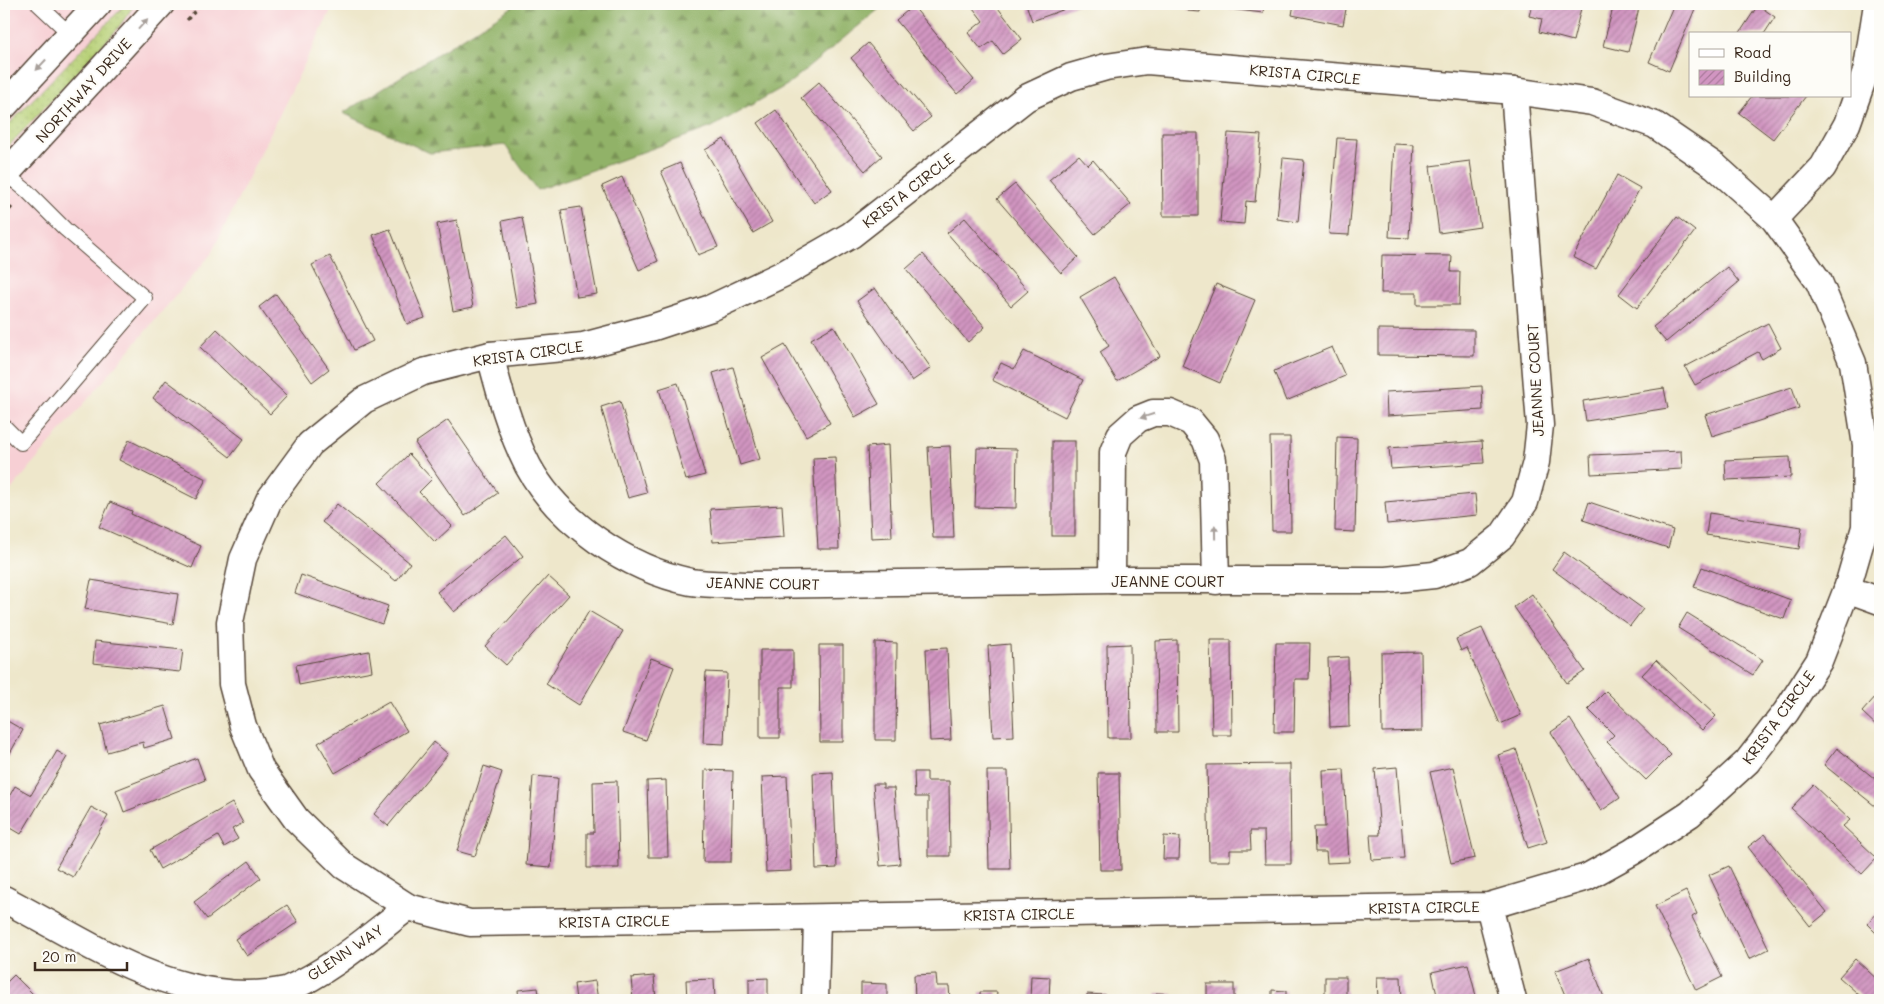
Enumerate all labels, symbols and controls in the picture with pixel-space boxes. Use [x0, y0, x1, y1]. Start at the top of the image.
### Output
one-way arrow [137, 18, 149, 30]
legend [1689, 32, 1852, 98]
street label: NORTHWAY DRIVE [31, 33, 136, 147]
text: Road [1734, 42, 1771, 62]
one-way arrow [35, 59, 47, 71]
street label: KRISTA CIRCLE [1249, 59, 1362, 89]
text: Building [1734, 66, 1791, 86]
street label: KRISTA CIRCLE [858, 148, 958, 232]
street label: JEANNE COURT [1522, 323, 1548, 437]
street label: KRISTA CIRCLE [471, 335, 585, 371]
one-way arrow [1140, 412, 1155, 420]
one-way arrow [1210, 524, 1218, 540]
street label: JEANNE COURT [1111, 571, 1225, 591]
street label: JEANNE COURT [706, 572, 820, 594]
street label: KRISTA CIRCLE [1737, 666, 1819, 768]
street label: KRISTA CIRCLE [1368, 896, 1480, 918]
street label: KRISTA CIRCLE [963, 903, 1075, 925]
street label: KRISTA CIRCLE [558, 910, 670, 932]
street label: GLENN WAY [303, 919, 387, 985]
scale bar [35, 939, 128, 971]
text: 20 m [42, 946, 76, 966]

